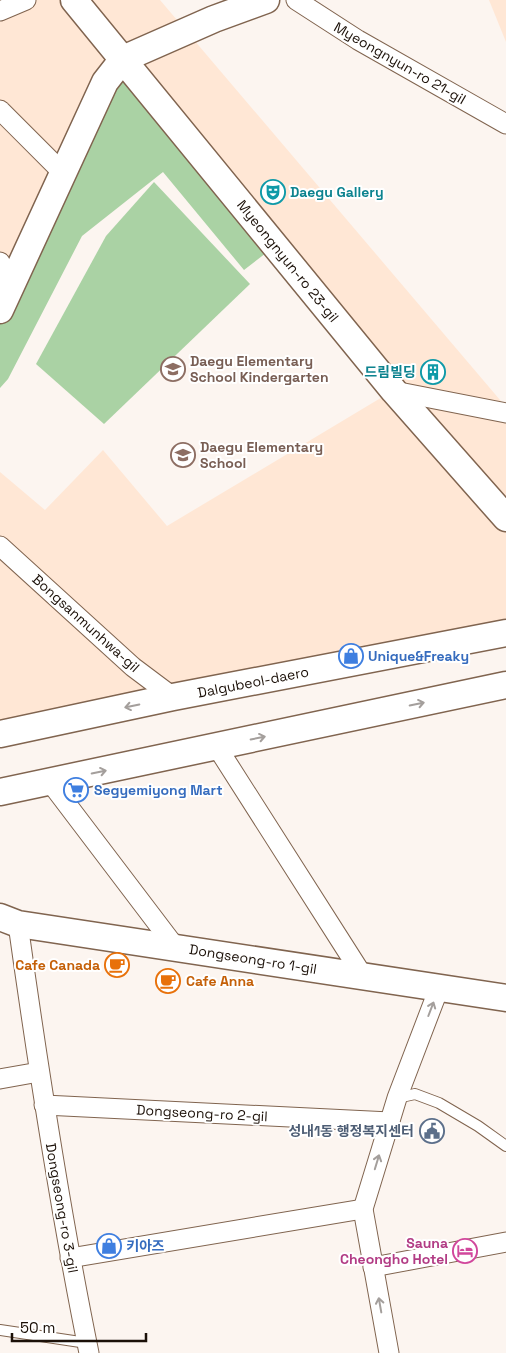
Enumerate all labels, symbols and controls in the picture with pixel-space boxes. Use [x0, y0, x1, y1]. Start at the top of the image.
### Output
street label: Myeongnyun-ro 21-gil [331, 18, 469, 108]
theatre icon: Daegu Gallery [260, 179, 286, 205]
place label: Daegu Gallery [290, 183, 384, 201]
street label: Myeongnyun-ro 23-gil [233, 196, 343, 326]
place label: Daegu Elementary School Kindergarten [190, 352, 329, 386]
school or university icon: Daegu Elementary School Kindergarten [160, 356, 186, 382]
building icon: 드림빌딩 [420, 359, 446, 385]
place label: 드림빌딩 [364, 363, 416, 381]
place label: Daegu Elementary School [200, 438, 323, 472]
school or university icon: Daegu Elementary School [170, 442, 196, 468]
street label: Bongsanmunhwa-gil [29, 570, 143, 676]
shop icon: Unique&Freaky [338, 643, 364, 669]
place label: Unique&Freaky [368, 647, 469, 665]
street label: Dalgubeol-daero [196, 662, 310, 702]
one-way arrow [409, 699, 425, 708]
one-way arrow [124, 702, 140, 711]
one-way arrow [250, 733, 266, 742]
one-way arrow [91, 767, 107, 776]
supermarket icon: Segyemiyong Mart [63, 777, 89, 803]
place label: Segyemiyong Mart [94, 781, 223, 799]
street label: Dongseong-ro 1-gil [188, 940, 318, 978]
cafe icon: Cafe Canada [104, 952, 130, 978]
place label: Cafe Canada [15, 956, 100, 974]
cafe icon: Cafe Anna [155, 968, 181, 994]
place label: Cafe Anna [186, 972, 254, 990]
one-way arrow [427, 1002, 436, 1017]
street label: Dongseong-ro 2-gil [136, 1101, 268, 1125]
public building icon: 성내1동 행정복지센터 [419, 1118, 445, 1144]
place label: 성내1동 행정복지센터 [288, 1122, 414, 1140]
street label: Dongseong-ro 3-gil [42, 1142, 82, 1274]
one-way arrow [373, 1154, 383, 1170]
shop icon: 키아즈 [96, 1233, 122, 1259]
place label: Sauna Cheongho Hotel [340, 1234, 448, 1268]
place label: 키아즈 [126, 1237, 165, 1255]
hotel icon: Sauna Cheongho Hotel [452, 1238, 478, 1264]
one-way arrow [374, 1297, 384, 1313]
scale bar [12, 1310, 146, 1342]
text: 50 m [20, 1318, 55, 1337]

